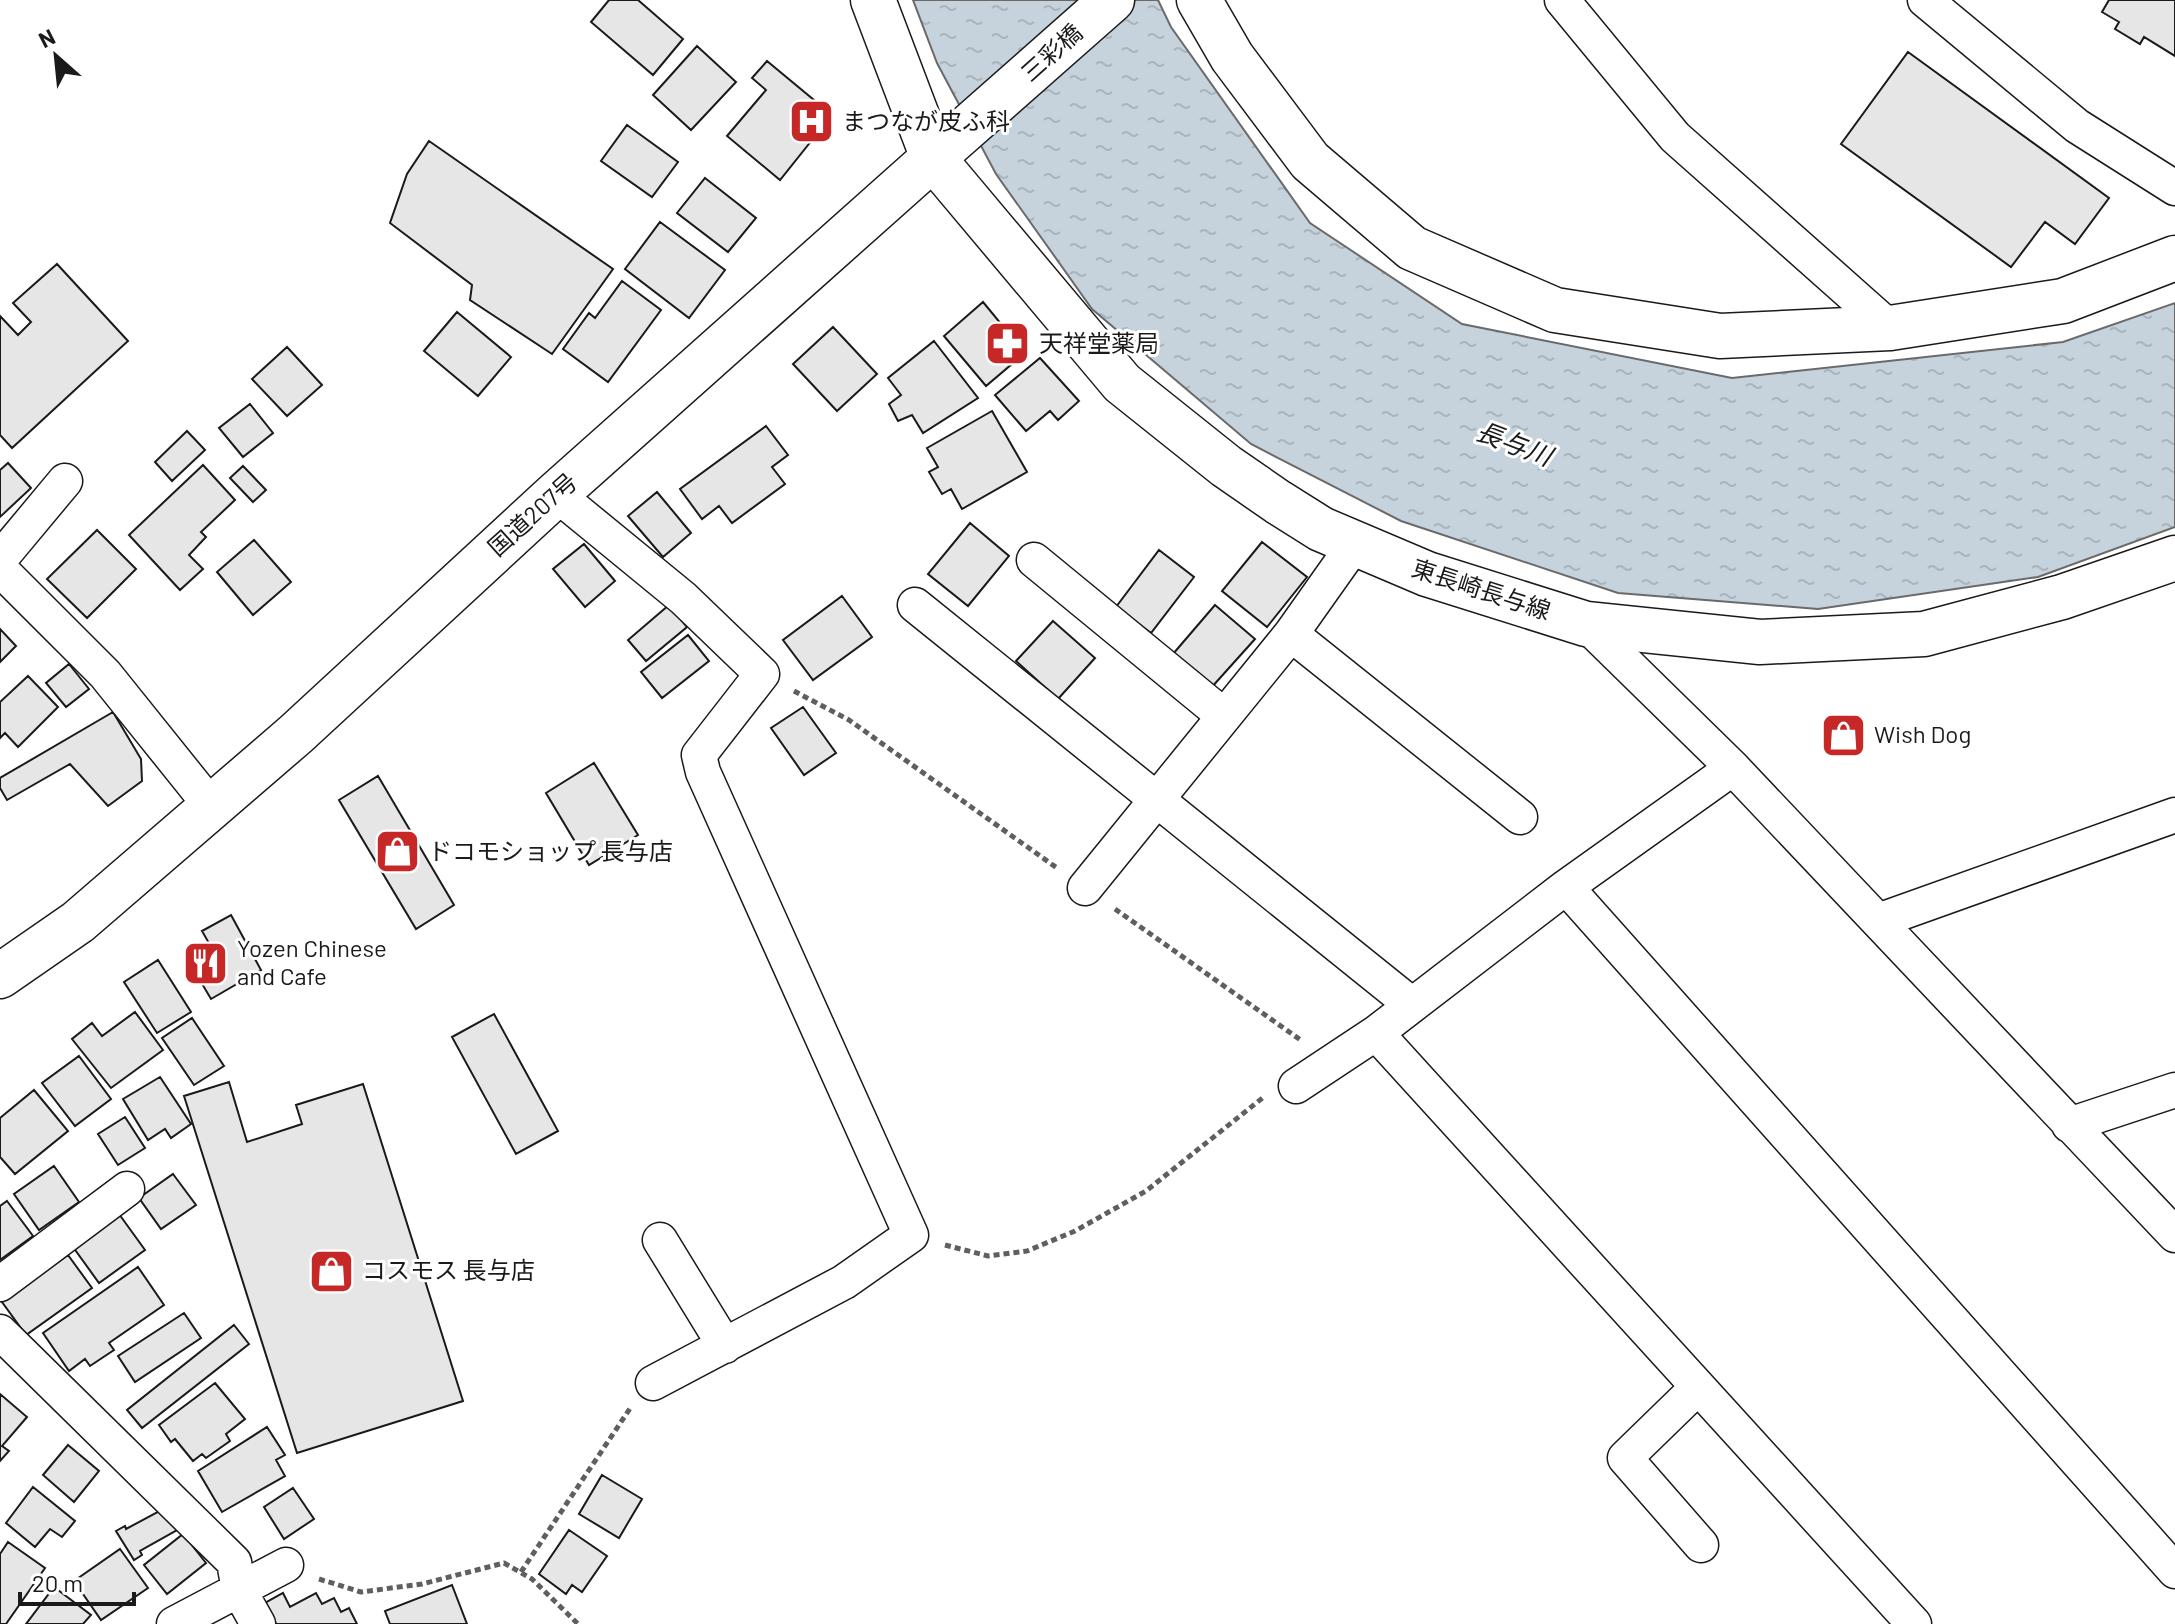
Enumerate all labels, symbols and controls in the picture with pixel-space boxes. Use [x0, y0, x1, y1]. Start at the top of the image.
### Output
north arrow [16, 16, 96, 96]
street label: 三彩橋 [1015, 17, 1087, 87]
text: N [34, 22, 59, 52]
hospital icon: まつなが皮ふ科 [787, 98, 835, 146]
place label: まつなが皮ふ科 [842, 106, 1010, 135]
pharmacy icon: 天祥堂薬局 [984, 320, 1032, 368]
place label: 天祥堂薬局 [1039, 328, 1159, 357]
water label: 長与川 [1473, 414, 1559, 472]
street label: 国道207号 [482, 466, 582, 561]
street label: 東長崎長与線 [1409, 553, 1554, 625]
shop icon: Wish Dog [1819, 711, 1867, 759]
place label: Wish Dog [1874, 719, 1971, 748]
shop icon: ドコモショップ 長与店 [373, 828, 421, 876]
place label: ドコモショップ 長与店 [428, 836, 673, 865]
place label: Yozen Chinese and Cafe [237, 933, 387, 990]
restaurant icon: Yozen Chinese and Cafe [182, 939, 230, 987]
shop icon: コスモス 長与店 [307, 1247, 355, 1295]
place label: コスモス 長与店 [362, 1255, 535, 1284]
scale bar [20, 1556, 134, 1606]
text: 20 m [32, 1568, 83, 1597]

